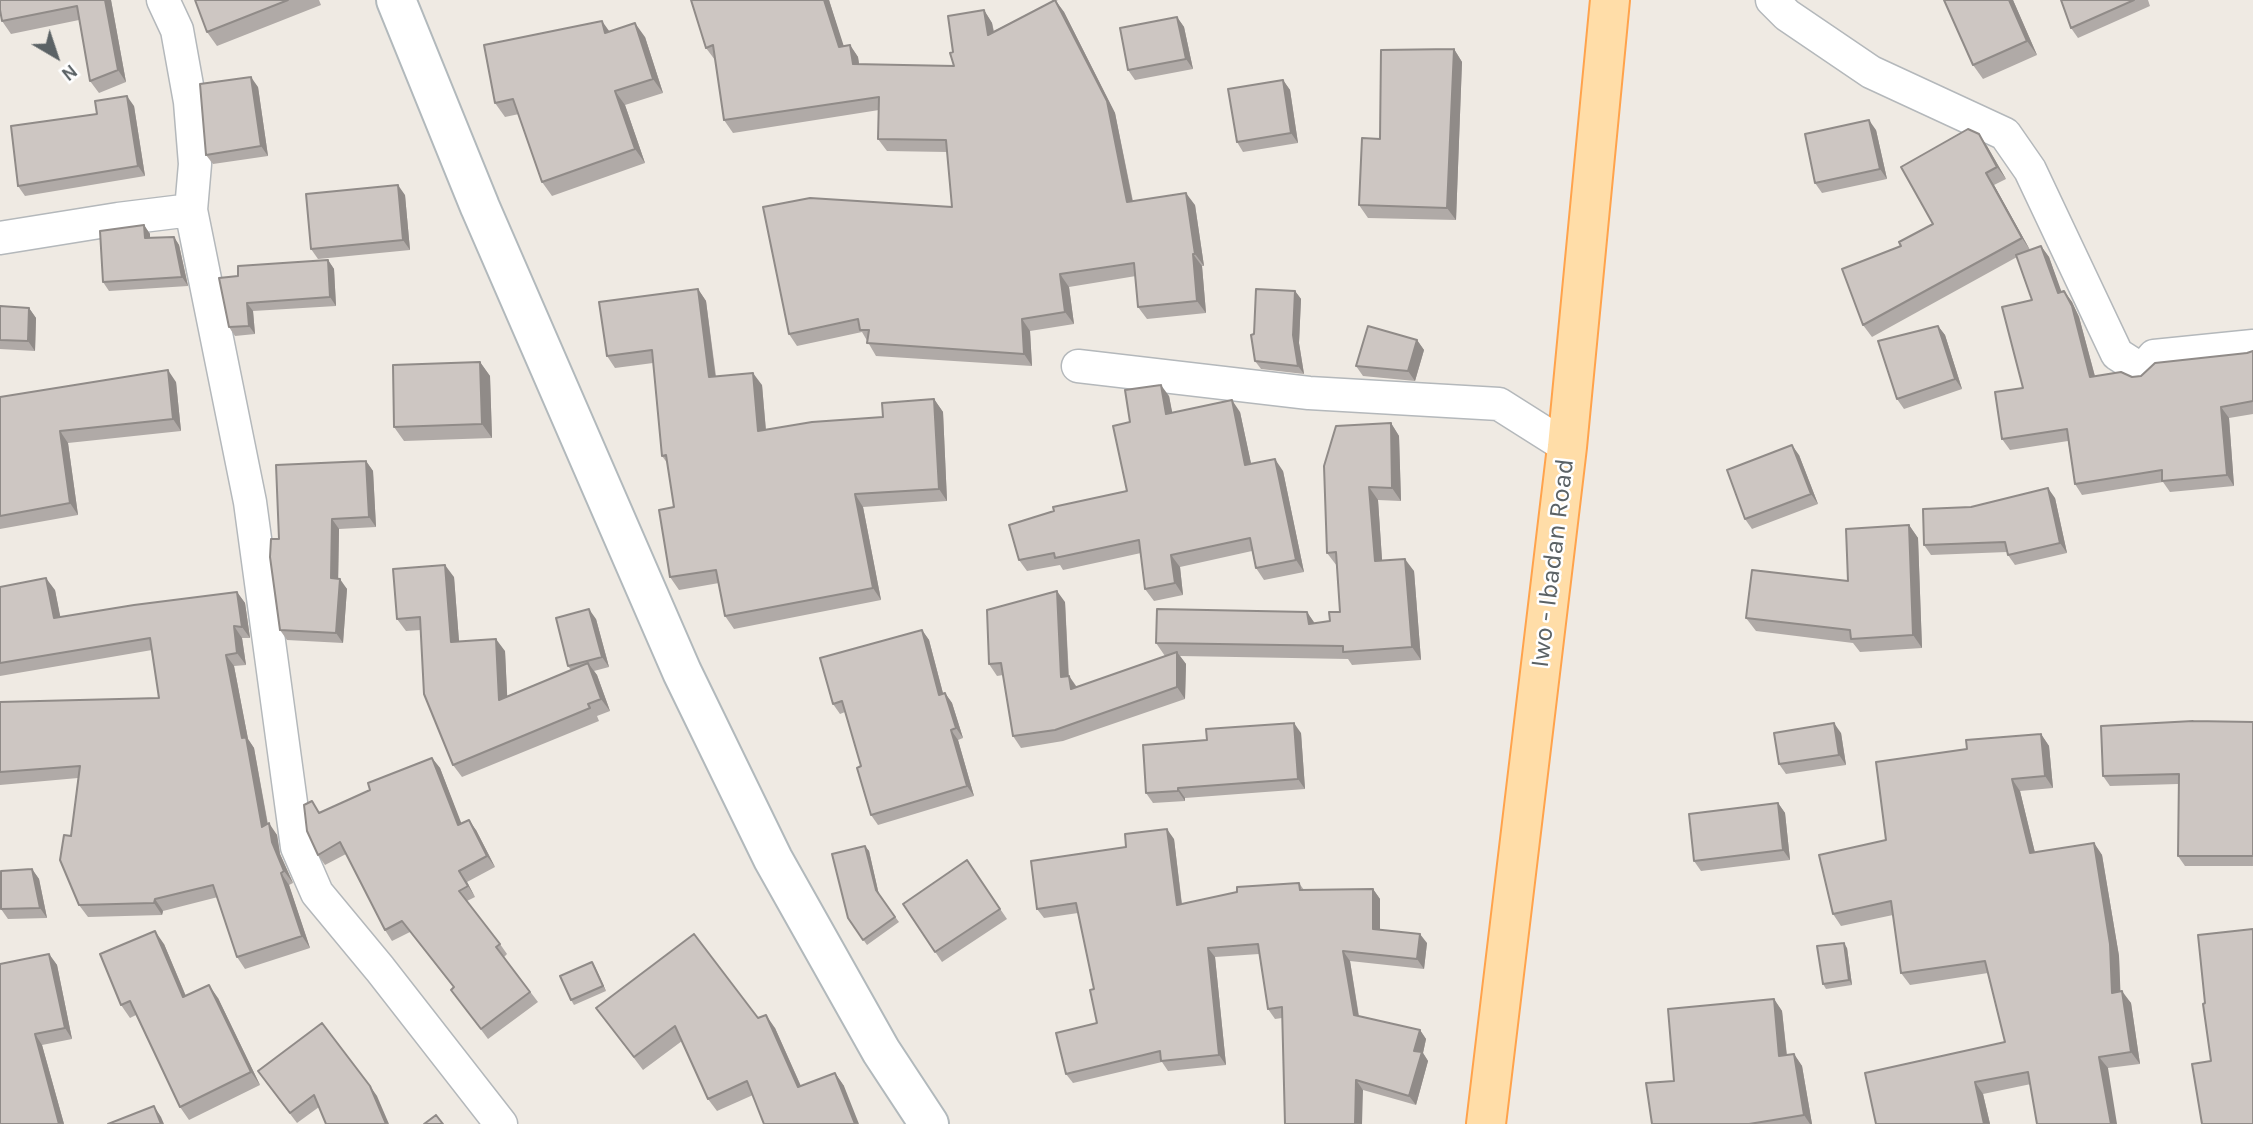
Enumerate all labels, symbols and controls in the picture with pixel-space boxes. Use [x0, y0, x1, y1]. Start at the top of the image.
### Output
north arrow [21, 21, 91, 91]
text: N [57, 59, 81, 85]
street label: Iwo - Ibadan Road [1525, 457, 1581, 669]

